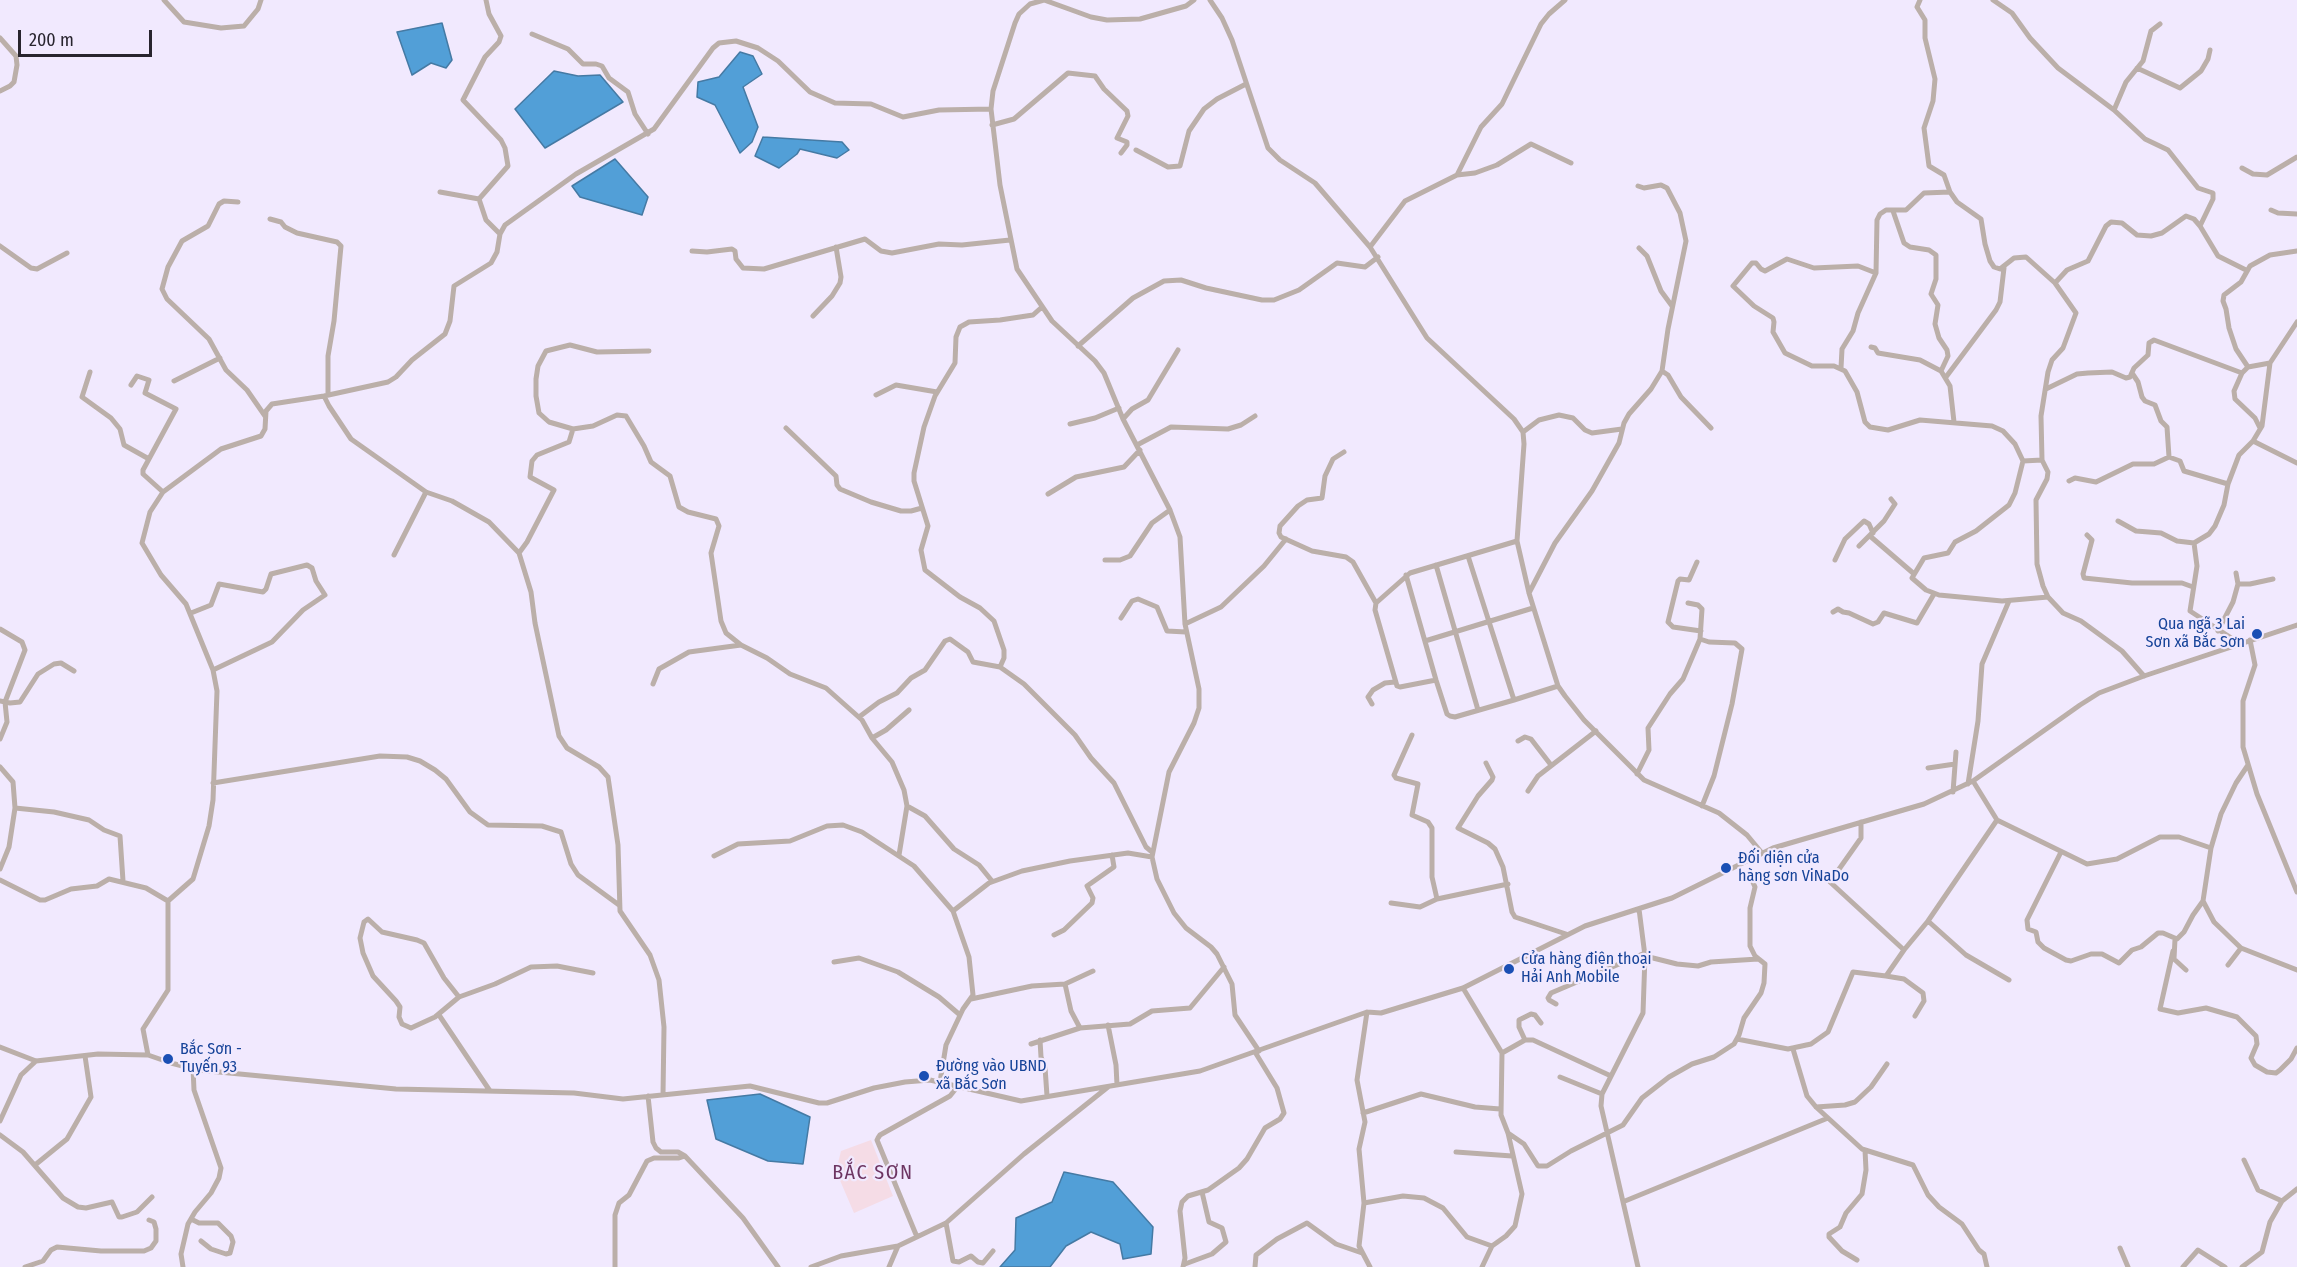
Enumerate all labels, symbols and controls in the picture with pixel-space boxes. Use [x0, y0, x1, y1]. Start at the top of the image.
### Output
scale bar [21, 18, 154, 56]
text: 200 m [29, 29, 74, 51]
place label: Qua ngã 3 Lai Sơn xã Bắc Sơn [2146, 615, 2245, 653]
marker: Qua ngã 3 Lai Sơn xã Bắc Sơn [2250, 627, 2264, 641]
place label: Đối diện cửa hàng sơn ViNaDo [1738, 849, 1849, 887]
marker: Đối diện cửa hàng sơn ViNaDo [1719, 861, 1733, 875]
place label: Cửa hàng điện thoại Hải Anh Mobile [1521, 950, 1652, 988]
marker: Cửa hàng điện thoại Hải Anh Mobile [1502, 962, 1516, 976]
place label: Bắc Sơn - Tuyến 93 [180, 1040, 242, 1078]
marker: Bắc Sơn - Tuyến 93 [161, 1052, 175, 1066]
place label: Đường vào UBND xã Bắc Sơn [936, 1057, 1046, 1095]
marker: Đường vào UBND xã Bắc Sơn [917, 1069, 931, 1083]
district label: BẮC SƠN [832, 1161, 914, 1185]

